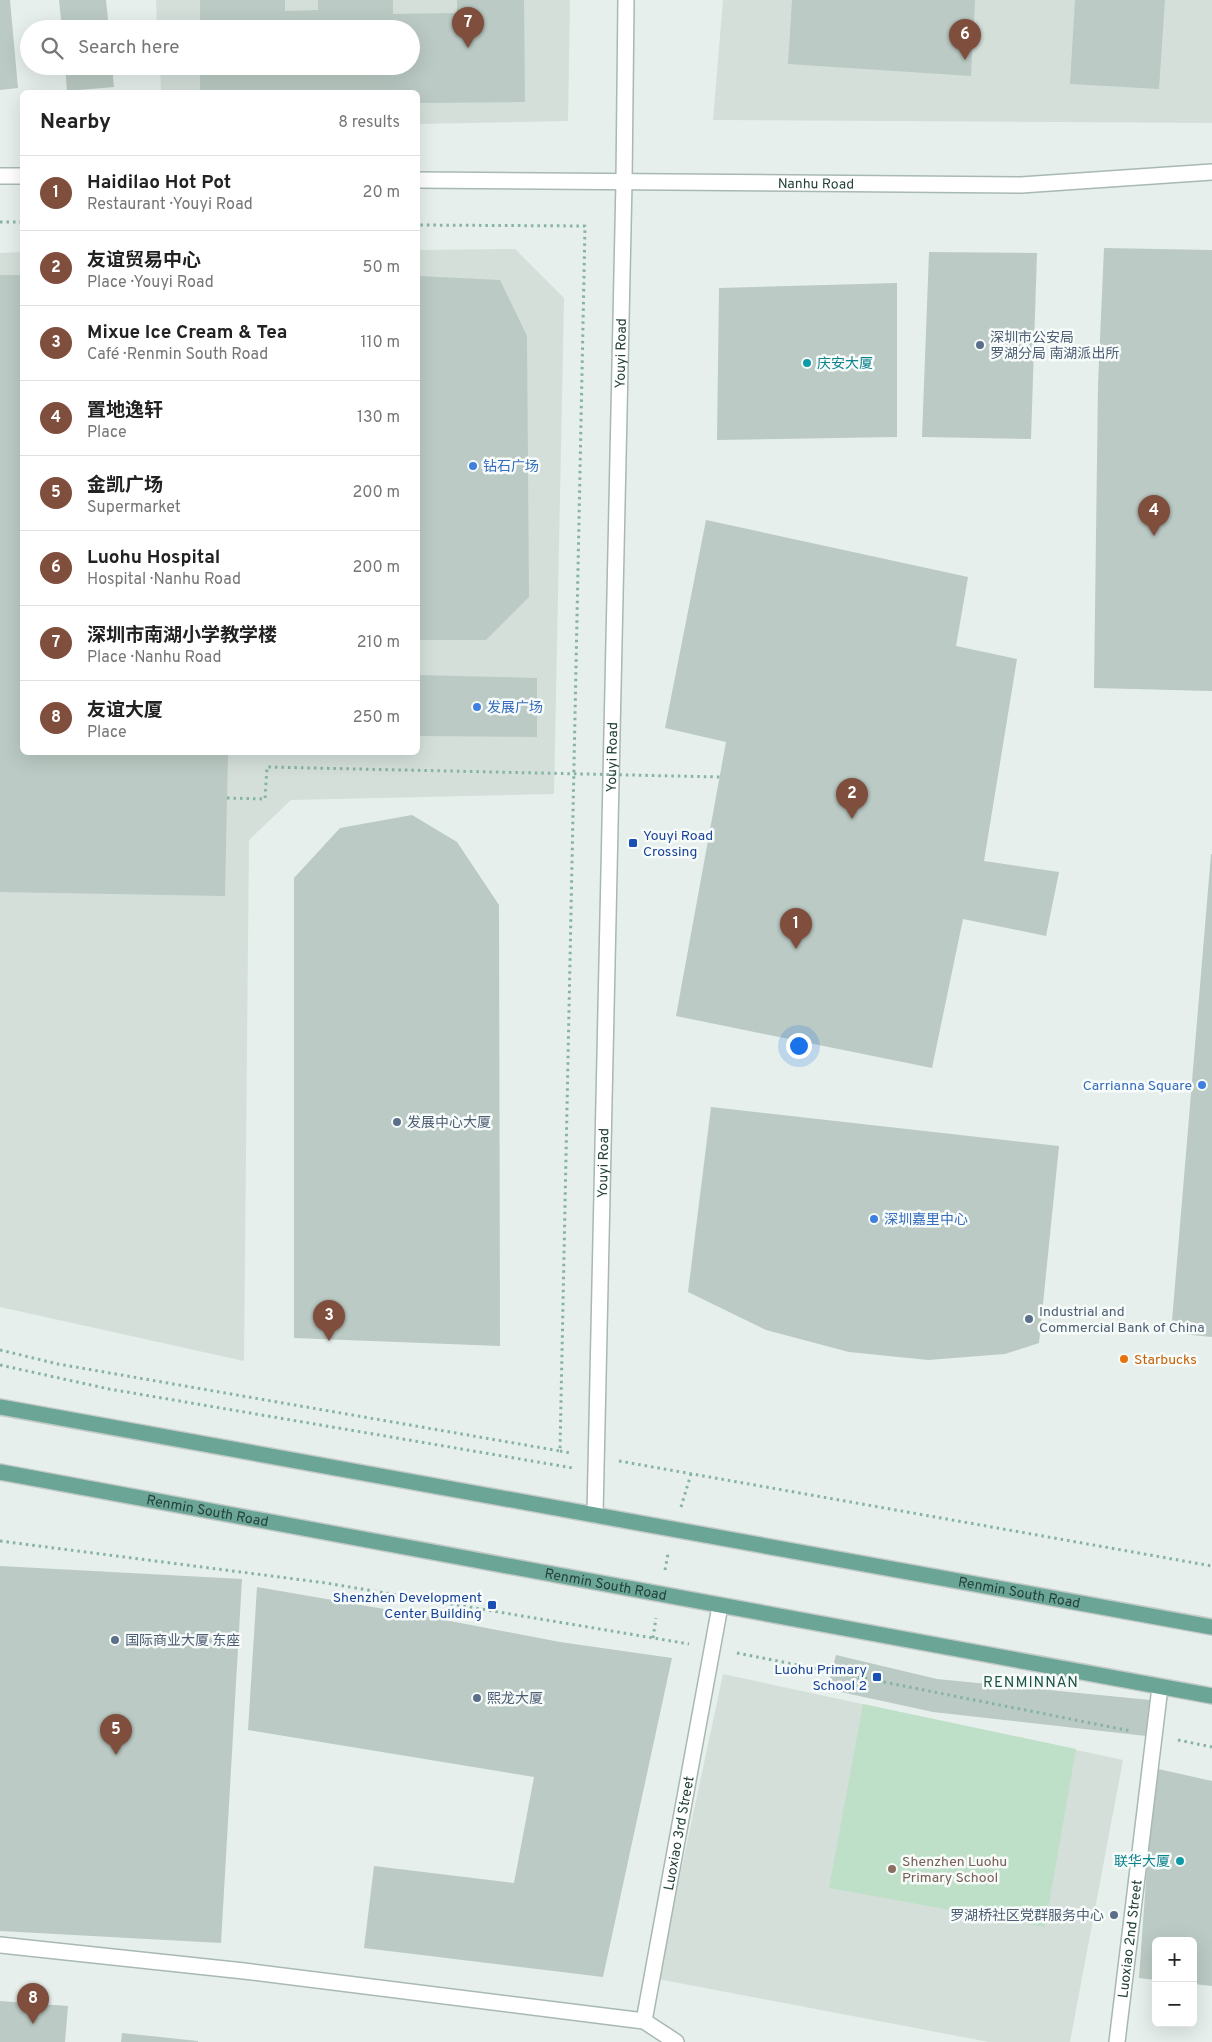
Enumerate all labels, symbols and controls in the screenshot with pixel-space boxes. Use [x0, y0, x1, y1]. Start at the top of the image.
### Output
pin: 7 [452, 7, 484, 48]
pin: 6 [949, 19, 981, 60]
search box [20, 20, 420, 75]
icon: search [38, 34, 66, 62]
text: Search here [78, 36, 180, 60]
text: Nearby [40, 109, 111, 136]
text: 8 results [338, 113, 400, 133]
text: Haidilao Hot Pot [87, 171, 231, 195]
street label: Nanhu Road [778, 176, 854, 194]
text: 1 [53, 183, 59, 203]
text: 20 m [363, 183, 400, 203]
text: Restaurant · Youyi Road [87, 195, 253, 215]
text: 友谊贸易中心 [87, 249, 201, 273]
text: 2 [51, 258, 61, 278]
text: 50 m [363, 258, 400, 278]
text: Place · Youyi Road [87, 273, 214, 293]
street label: Youyi Road [613, 318, 631, 389]
text: Mixue Ice Cream & Tea [87, 321, 287, 345]
place label: 深圳市公安局 罗湖分局 南湖派出所 [990, 330, 1119, 363]
text: 3 [51, 333, 61, 353]
text: 110 m [360, 333, 400, 353]
marker: 深圳市公安局 罗湖分局 南湖派出所 [974, 339, 986, 351]
text: Café · Renmin South Road [87, 345, 268, 365]
place label: 庆安大厦 [817, 356, 873, 373]
marker: 庆安大厦 [801, 357, 813, 369]
text: 置地逸轩 [87, 399, 163, 423]
text: 4 [51, 408, 61, 428]
text: 130 m [357, 408, 400, 428]
text: Place [87, 423, 127, 443]
place label: 钻石广场 [483, 459, 539, 476]
marker: 钻石广场 [467, 460, 479, 472]
text: 金凯广场 [87, 474, 163, 498]
text: 5 [51, 483, 61, 503]
text: 200 m [352, 483, 400, 503]
pin: 4 [1138, 495, 1170, 536]
text: Supermarket [87, 498, 181, 518]
text: Luohu Hospital [87, 546, 220, 570]
text: 6 [51, 558, 61, 578]
text: 200 m [352, 558, 400, 578]
text: Hospital · Nanhu Road [87, 570, 241, 590]
text: 深圳市南湖小学教学楼 [87, 624, 277, 648]
text: 7 [52, 633, 60, 653]
text: 210 m [357, 633, 400, 653]
text: Place · Nanhu Road [87, 648, 221, 668]
text: 友谊大厦 [87, 699, 163, 723]
place label: 发展广场 [487, 699, 543, 717]
marker: 发展广场 [471, 701, 483, 713]
text: 8 [51, 708, 61, 728]
text: 250 m [353, 708, 400, 728]
street label: Youyi Road [604, 722, 622, 792]
text: Place [87, 723, 127, 743]
pin: 2 [836, 778, 868, 819]
place label: Youyi Road Crossing [643, 828, 713, 861]
marker: Youyi Road Crossing [627, 837, 639, 849]
pin: 1 [780, 908, 812, 949]
your location [786, 1033, 812, 1059]
place label: Carrianna Square [1083, 1078, 1192, 1095]
marker: Carrianna Square [1196, 1079, 1208, 1091]
place label: 发展中心大厦 [407, 1114, 491, 1132]
marker: 发展中心大厦 [391, 1116, 403, 1128]
street label: Youyi Road [595, 1128, 613, 1198]
place label: 深圳嘉里中心 [884, 1212, 968, 1229]
marker: 深圳嘉里中心 [868, 1213, 880, 1225]
pin: 3 [313, 1300, 345, 1341]
place label: Industrial and Commercial Bank of China [1039, 1304, 1205, 1337]
marker: Industrial and Commercial Bank of China [1023, 1313, 1035, 1325]
place label: Starbucks [1134, 1352, 1197, 1369]
marker: Starbucks [1118, 1353, 1130, 1365]
street label: Renmin South Road [145, 1492, 270, 1531]
street label: Renmin South Road [543, 1566, 668, 1605]
street label: Renmin South Road [957, 1574, 1082, 1613]
place label: Shenzhen Development Center Building [333, 1590, 482, 1623]
marker: Shenzhen Development Center Building [486, 1599, 498, 1611]
place label: 国际商业大厦 东座 [125, 1633, 240, 1650]
marker: 国际商业大厦 东座 [109, 1634, 121, 1646]
place label: Luohu Primary School 2 [774, 1662, 867, 1695]
marker: Luohu Primary School 2 [871, 1671, 883, 1683]
district label: RENMINNAN [983, 1674, 1079, 1693]
place label: 熙龙大厦 [487, 1690, 543, 1708]
marker: 熙龙大厦 [471, 1692, 483, 1704]
pin: 5 [100, 1714, 132, 1755]
street label: Luoxiao 3rd Street [661, 1775, 699, 1892]
place label: 联华大厦 [1114, 1853, 1170, 1871]
place label: Shenzhen Luohu Primary School [902, 1854, 1007, 1887]
marker: 联华大厦 [1174, 1855, 1186, 1867]
marker: Shenzhen Luohu Primary School [886, 1863, 898, 1875]
street label: Luoxiao 2nd Street [1115, 1879, 1147, 1999]
place label: 罗湖桥社区党群服务中心 [950, 1908, 1104, 1925]
marker: 罗湖桥社区党群服务中心 [1108, 1909, 1120, 1921]
map controls [1152, 1937, 1197, 2027]
button: + [1152, 1937, 1197, 1982]
button: − [1152, 1982, 1197, 2027]
pin: 8 [17, 1983, 49, 2024]

